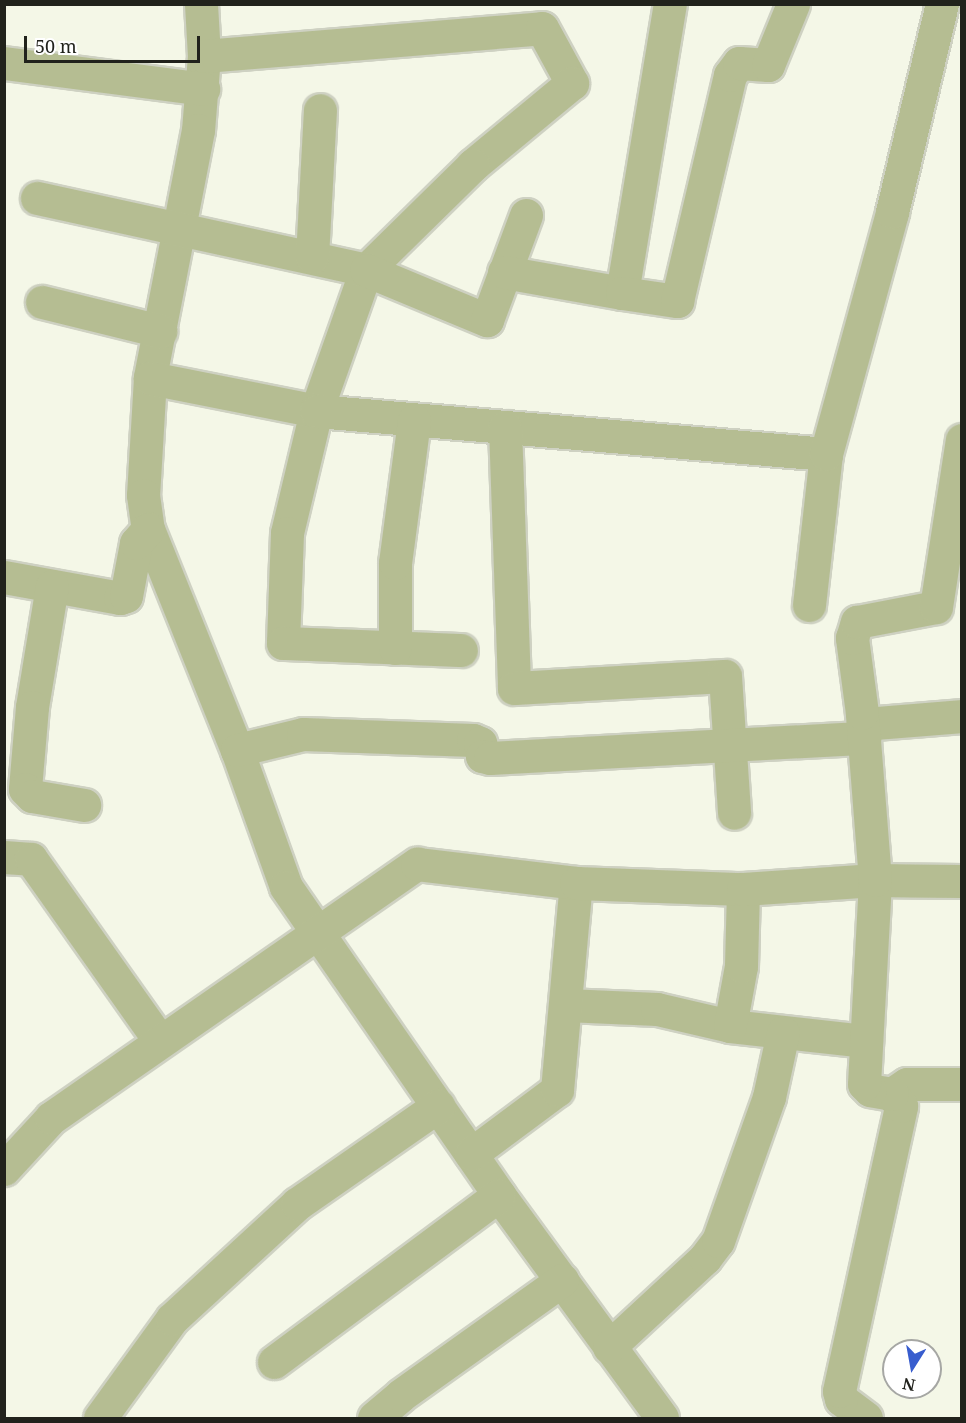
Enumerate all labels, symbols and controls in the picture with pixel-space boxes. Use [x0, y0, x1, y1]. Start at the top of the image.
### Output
scale bar [27, 24, 202, 62]
text: 50 m [35, 34, 77, 58]
north arrow [882, 1339, 942, 1399]
text: N [901, 1373, 917, 1397]

